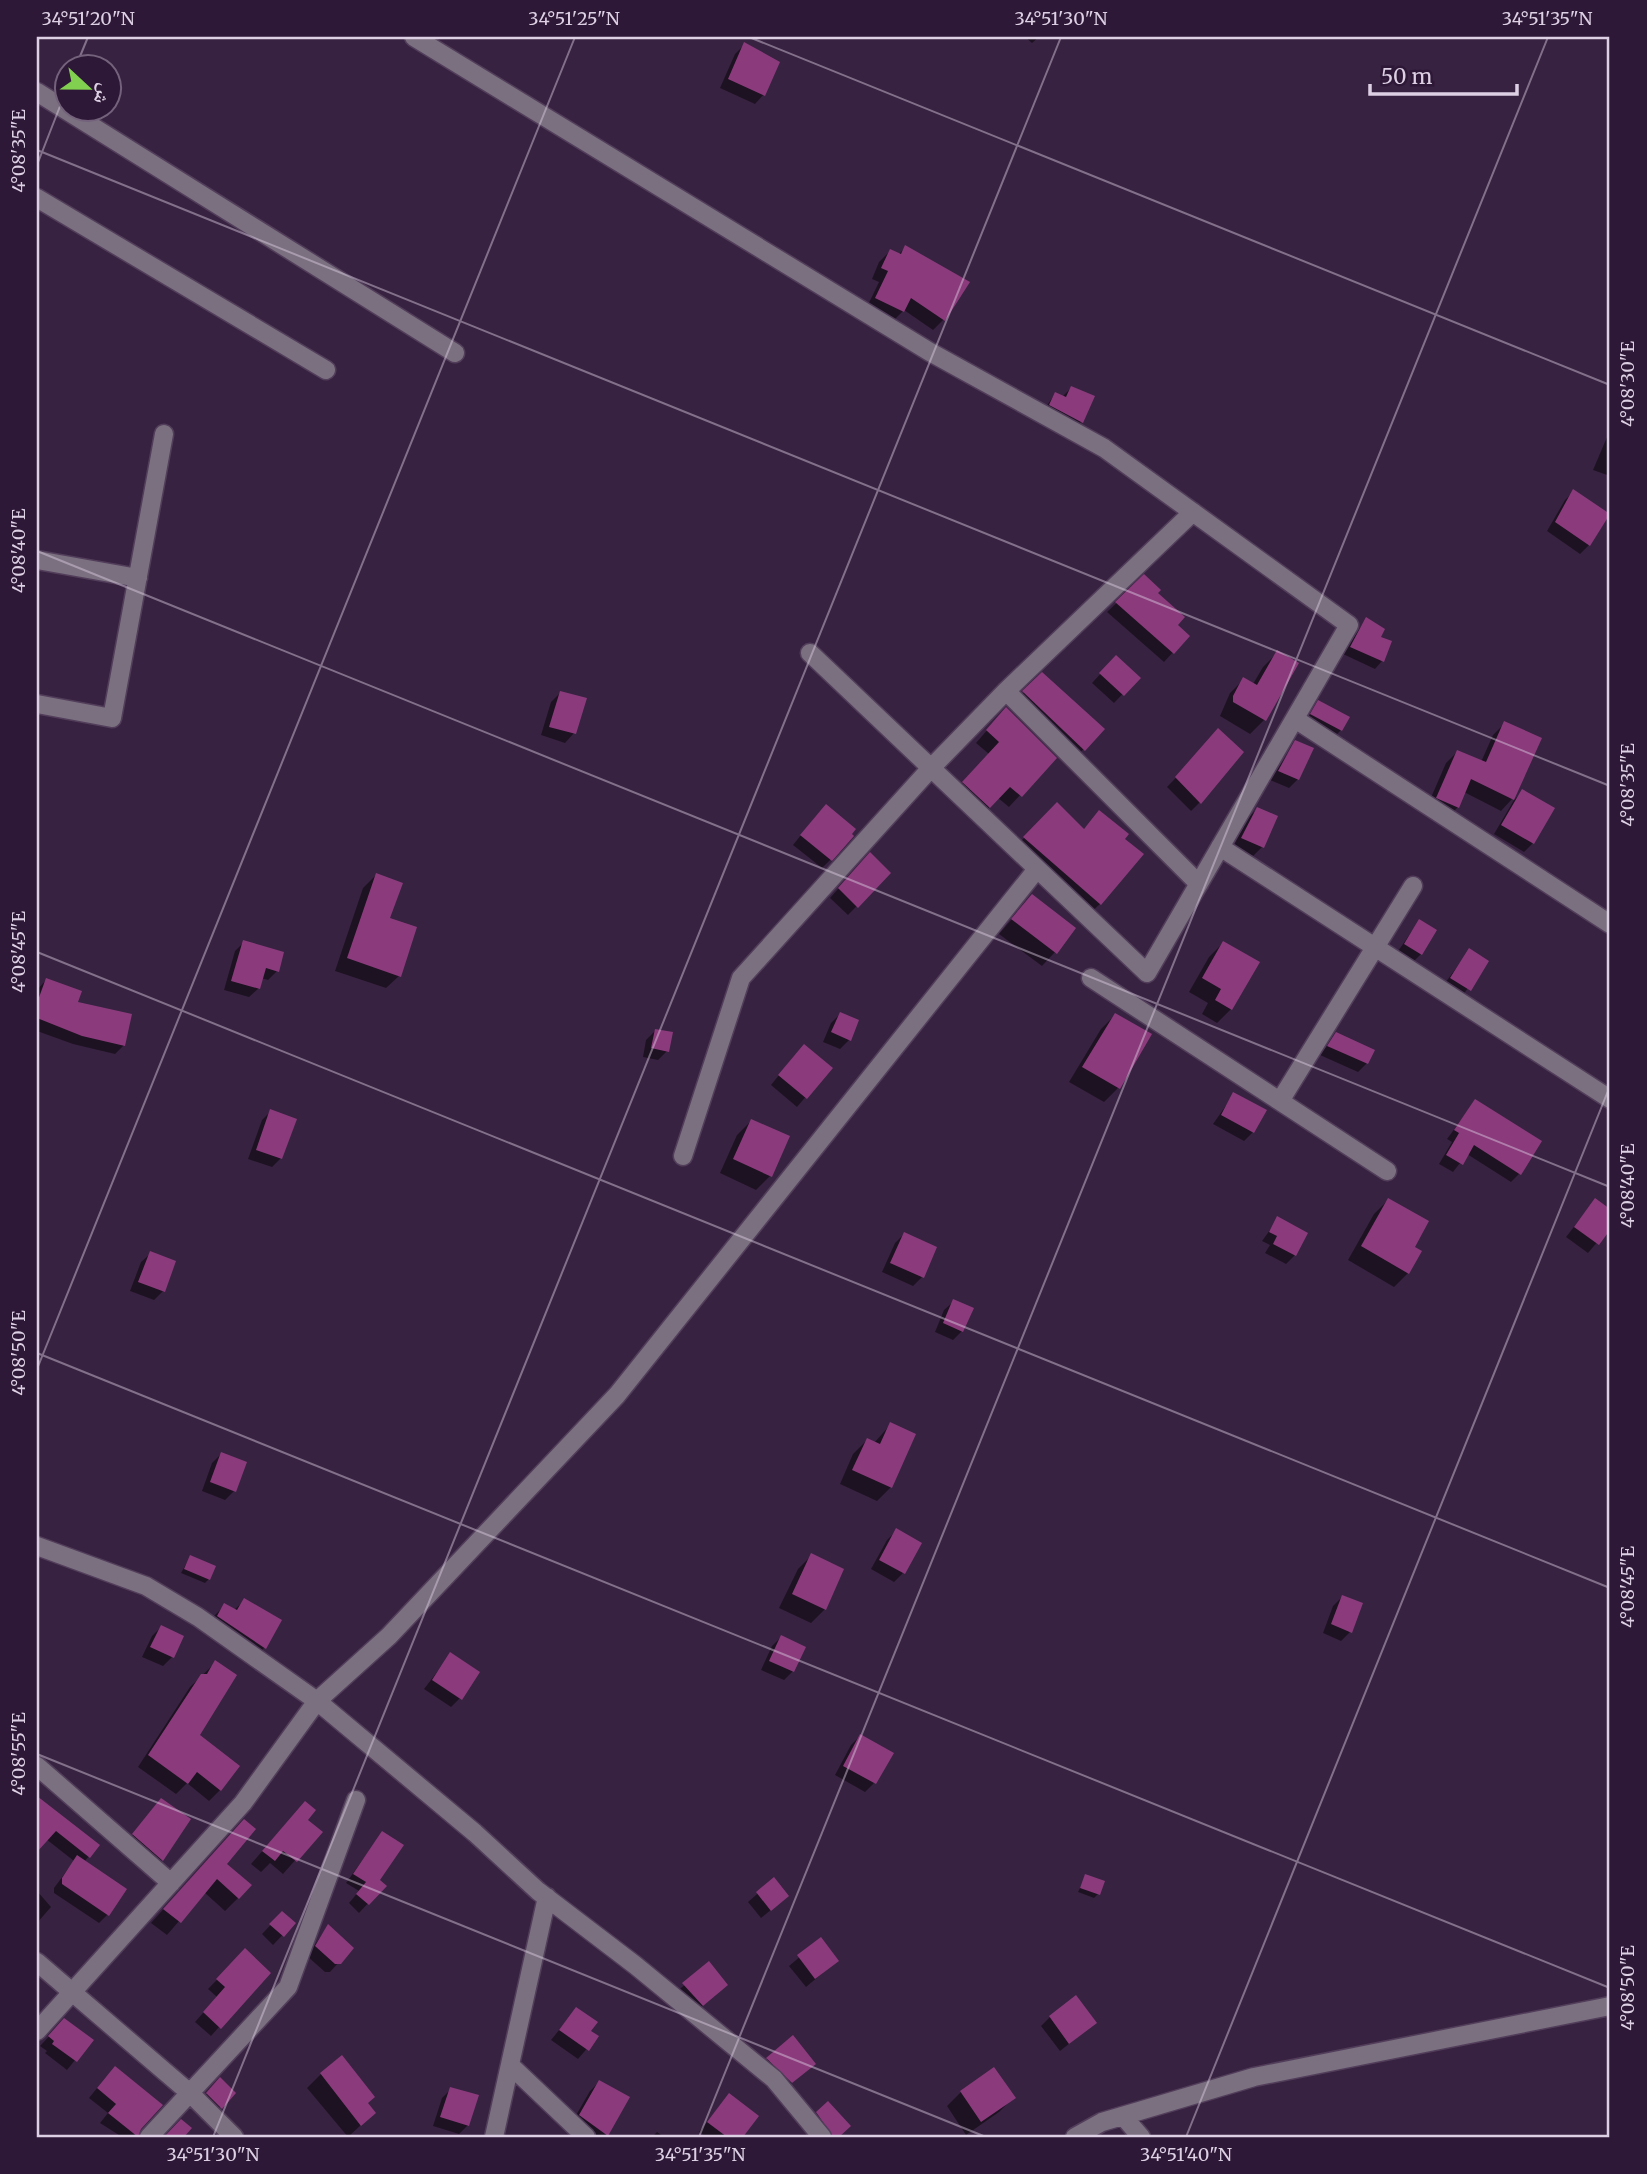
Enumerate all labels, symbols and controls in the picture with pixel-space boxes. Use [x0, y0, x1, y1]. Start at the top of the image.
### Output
text: 34°51'20"N [41, 7, 135, 30]
text: 34°51'25"N [528, 7, 620, 30]
text: 34°51'30"N [1015, 7, 1108, 30]
text: 34°51'35"N [1502, 7, 1592, 30]
north arrow [52, 52, 122, 122]
scale bar [1370, 52, 1518, 96]
text: 50 m [1381, 63, 1432, 90]
text: ش [89, 81, 119, 108]
text: 4°08'35"E [7, 109, 30, 193]
text: 4°08'30"E [1616, 341, 1639, 427]
text: 4°08'40"E [7, 508, 30, 593]
text: 4°08'35"E [1616, 743, 1639, 827]
text: 4°08'45"E [7, 910, 30, 993]
text: 4°08'40"E [1616, 1143, 1639, 1228]
text: 4°08'50"E [7, 1310, 30, 1396]
text: 4°08'45"E [1616, 1545, 1639, 1628]
text: 4°08'55"E [7, 1712, 30, 1796]
text: 4°08'50"E [1616, 1945, 1639, 2031]
text: 34°51'30"N [167, 2143, 260, 2166]
text: 34°51'35"N [655, 2143, 745, 2166]
text: 34°51'40"N [1140, 2143, 1232, 2166]

